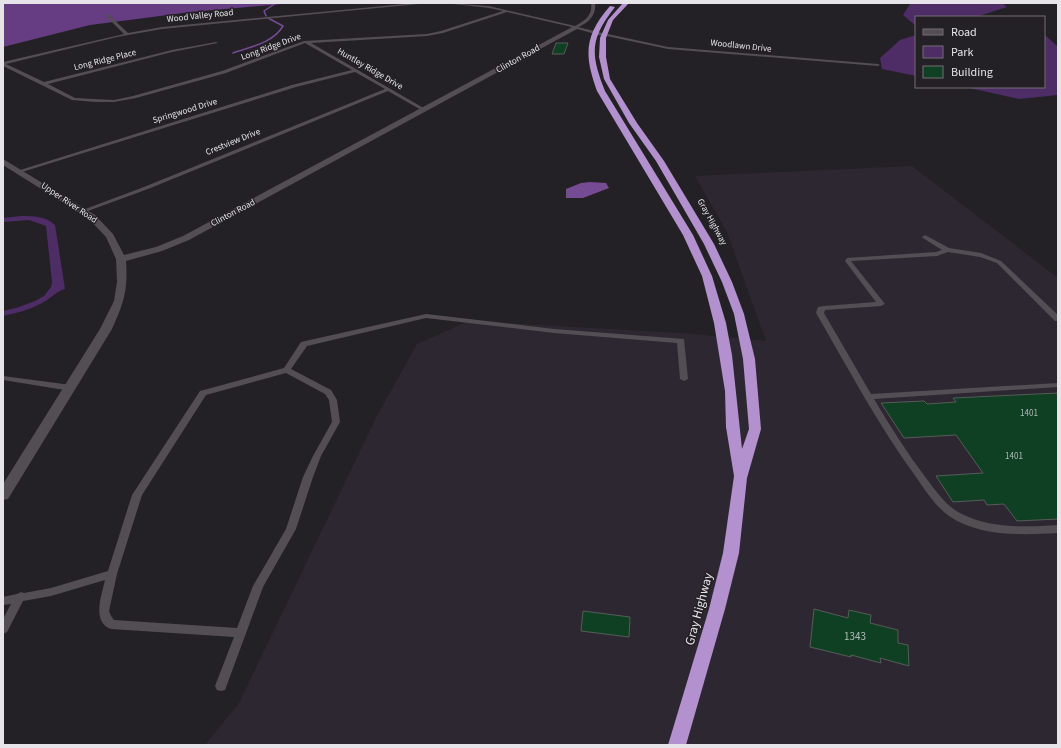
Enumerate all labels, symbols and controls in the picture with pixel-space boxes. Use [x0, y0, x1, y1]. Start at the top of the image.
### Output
street label: Wood Valley Road [166, 6, 234, 26]
legend [915, 16, 1045, 88]
text: Road [951, 24, 977, 41]
street label: Long Ridge Drive [239, 30, 303, 64]
street label: Woodlawn Drive [710, 36, 773, 56]
street label: Clinton Road [494, 42, 542, 76]
text: Park [951, 44, 973, 61]
street label: Huntley Ridge Drive [335, 45, 406, 93]
street label: Long Ridge Place [73, 46, 138, 74]
text: Building [951, 64, 993, 81]
street label: Springwood Drive [151, 95, 219, 127]
street label: Crestview Drive [204, 125, 263, 159]
street label: Upper River Road [38, 179, 100, 227]
street label: Clinton Road [209, 196, 257, 230]
street label: Gray Highway [694, 196, 731, 248]
house number: 1401 [1020, 407, 1038, 420]
house number: 1401 [1005, 450, 1023, 463]
street label: Gray Highway [681, 571, 717, 647]
house number: 1343 [844, 629, 866, 644]

